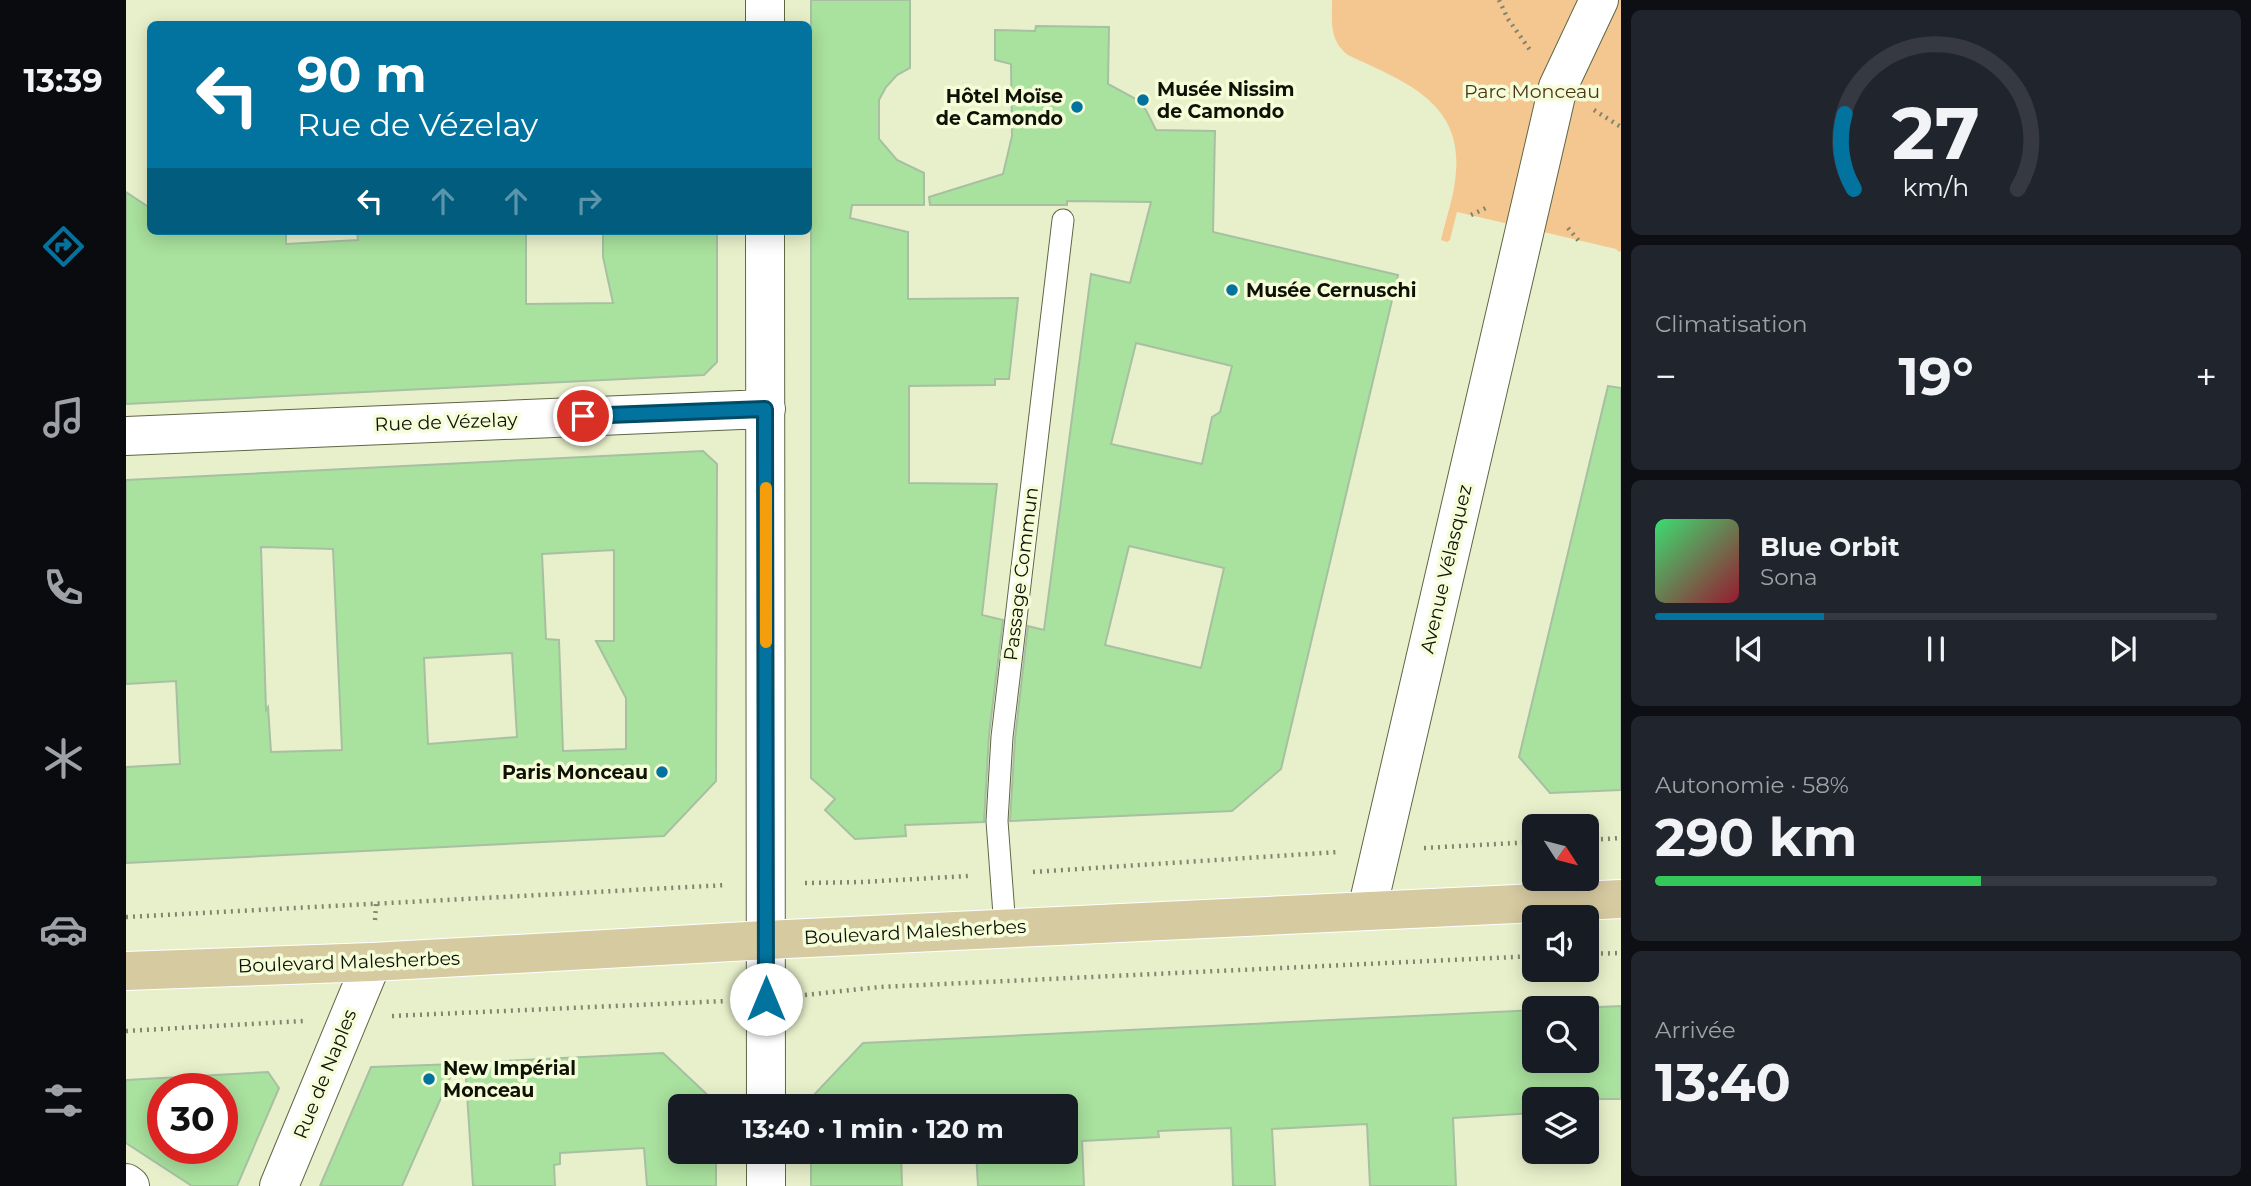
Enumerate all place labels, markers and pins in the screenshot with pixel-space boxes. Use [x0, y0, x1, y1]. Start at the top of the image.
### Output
place label: Musée Nissim de Camondo [1157, 78, 1295, 123]
place label: Hôtel Moïse de Camondo [936, 85, 1063, 130]
marker: Musée Nissim de Camondo [1135, 92, 1151, 108]
marker: Hôtel Moïse de Camondo [1069, 99, 1085, 115]
place label: Musée Cernuschi [1246, 279, 1416, 302]
marker: Musée Cernuschi [1224, 282, 1240, 298]
pin [553, 386, 613, 446]
place label: Paris Monceau [502, 761, 648, 784]
marker: Paris Monceau [654, 764, 670, 780]
place label: New Impérial Monceau [443, 1057, 576, 1102]
marker: New Impérial Monceau [421, 1071, 437, 1087]

